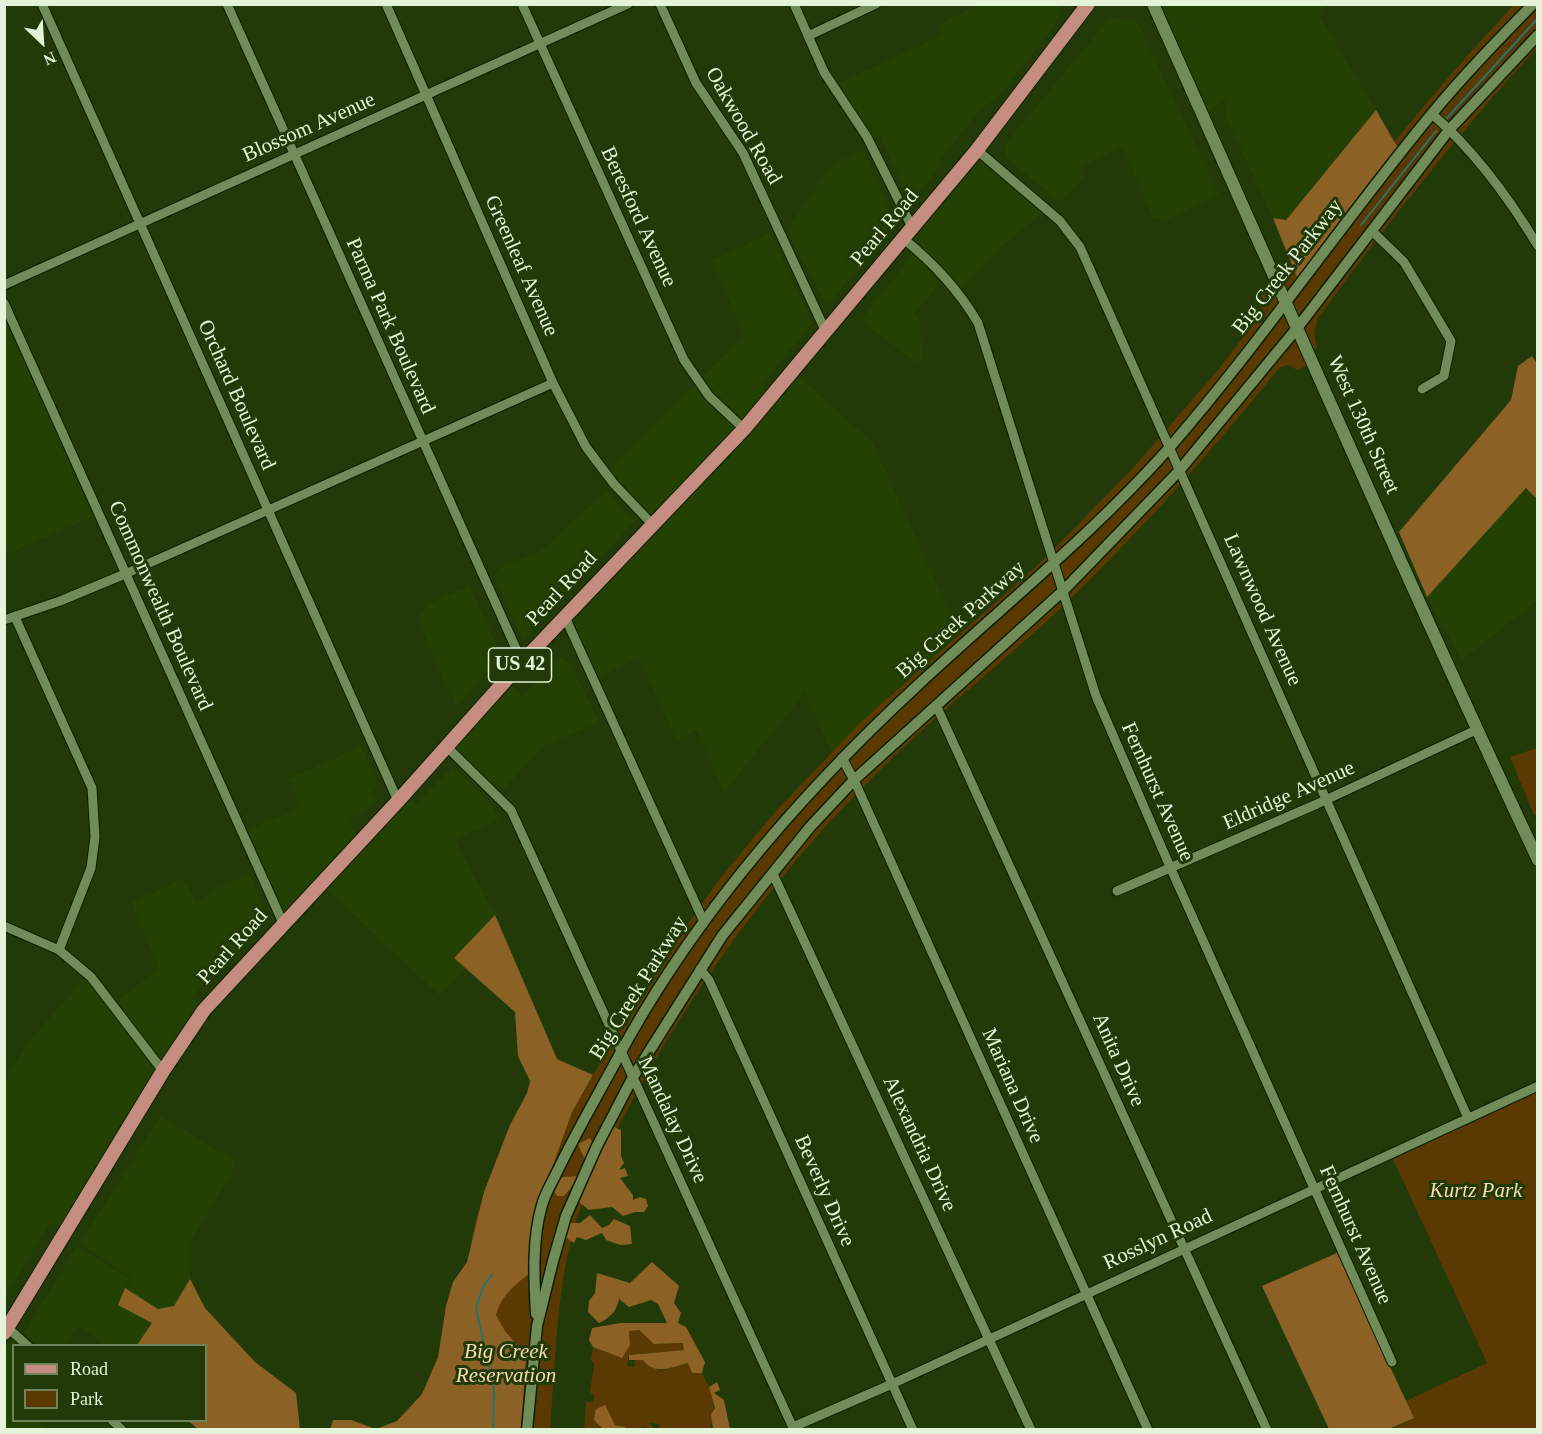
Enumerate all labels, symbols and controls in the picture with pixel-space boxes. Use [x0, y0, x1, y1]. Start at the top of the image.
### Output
north arrow [12, 12, 72, 72]
text: N [41, 49, 59, 69]
street label: Oakwood Road [699, 63, 787, 189]
street label: Blossom Avenue [239, 88, 379, 168]
street label: Beresford Avenue [595, 143, 681, 291]
street label: Pearl Road [846, 184, 924, 272]
street label: Greenleaf Avenue [479, 192, 563, 340]
street label: Big Creek Parkway [1227, 194, 1349, 340]
street label: Parma Park Boulevard [340, 234, 440, 418]
street label: Orchard Boulevard [192, 316, 280, 474]
street label: West 130th Street [1321, 352, 1405, 498]
street label: Commonwealth Boulevard [102, 497, 218, 715]
street label: Lawnwood Avenue [1217, 530, 1307, 690]
street label: Pearl Road [521, 546, 603, 632]
street label: Big Creek Parkway [891, 556, 1031, 684]
road number: US 42 [488, 648, 552, 682]
street label: Fernhurst Avenue [1115, 719, 1199, 865]
street label: Eldridge Avenue [1219, 756, 1359, 836]
street label: Pearl Road [193, 904, 273, 990]
street label: Big Creek Parkway [585, 912, 693, 1064]
street label: Anita Drive [1086, 1009, 1150, 1111]
street label: Mariana Drive [975, 1025, 1049, 1147]
street label: Mandalay Drive [632, 1053, 712, 1187]
street label: Alexandria Drive [877, 1072, 961, 1216]
street label: Beverly Drive [788, 1131, 860, 1251]
street label: Fernhurst Avenue [1313, 1162, 1397, 1308]
park label: Kurtz Park [1430, 1178, 1522, 1204]
street label: Rosslyn Road [1100, 1204, 1216, 1276]
park label: Big Creek Reservation [456, 1339, 556, 1389]
legend [12, 1344, 207, 1422]
text: Road [70, 1359, 108, 1379]
text: Park [70, 1389, 103, 1409]

